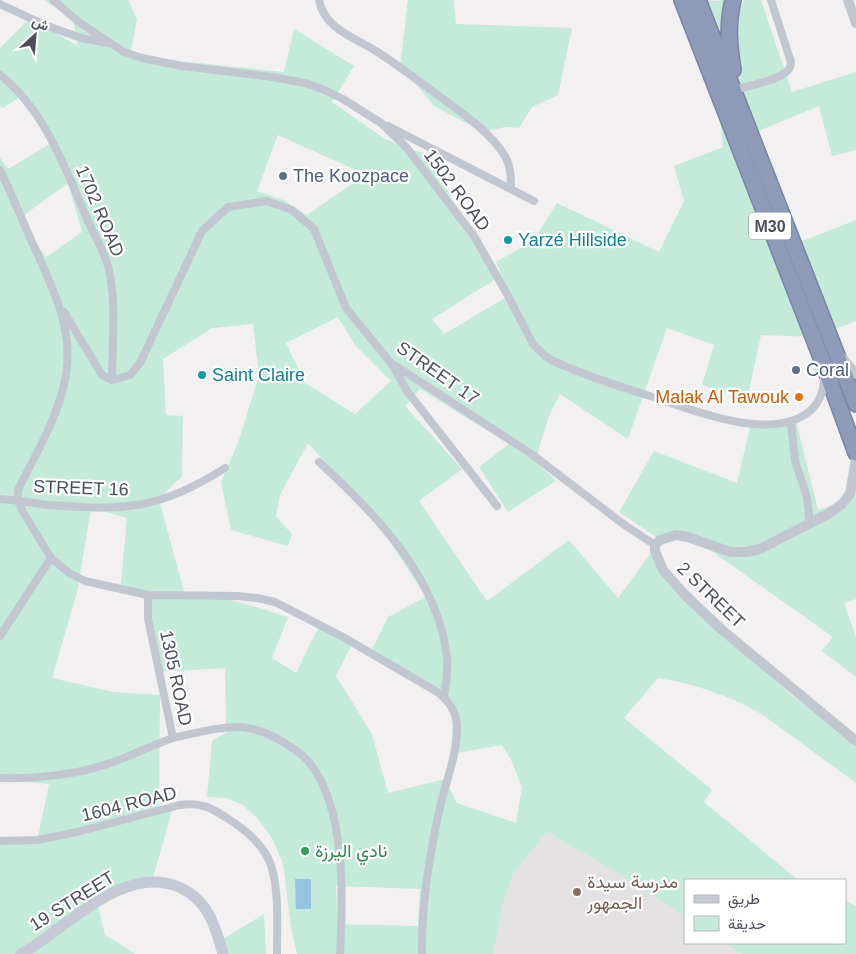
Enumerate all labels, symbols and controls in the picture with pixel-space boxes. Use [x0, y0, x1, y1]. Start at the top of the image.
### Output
north arrow [10, 10, 60, 60]
text: ش [29, 12, 52, 35]
street label: 1502 ROAD [420, 145, 494, 235]
street label: 1702 ROAD [72, 162, 128, 260]
place label: The Koozpace [293, 166, 409, 186]
marker: The Koozpace [277, 170, 289, 182]
road number: M30 [749, 212, 791, 240]
place label: Yarzé Hillside [518, 230, 627, 250]
marker: Yarzé Hillside [502, 234, 514, 246]
street label: STREET 17 [393, 337, 483, 409]
place label: Coral [806, 360, 849, 380]
marker: Coral [790, 364, 802, 376]
place label: Saint Claire [212, 365, 305, 385]
marker: Saint Claire [196, 369, 208, 381]
place label: Malak Al Tawouk [655, 387, 790, 407]
marker: Malak Al Tawouk [793, 391, 805, 403]
street label: STREET 16 [33, 476, 129, 500]
street label: 2 STREET [673, 558, 749, 632]
street label: 1305 ROAD [156, 628, 196, 728]
street label: 1604 ROAD [79, 783, 179, 825]
place label: نادي اليرزة [315, 841, 387, 866]
marker: نادي اليرزة [299, 845, 311, 857]
street label: 19 STREET [26, 867, 118, 935]
place label: مدرسة سيدة الجمهور [586, 872, 678, 914]
legend [684, 879, 846, 944]
marker: مدرسة سيدة الجمهور [571, 886, 583, 898]
text: طريق [728, 890, 760, 909]
text: حديقة [728, 915, 766, 933]

